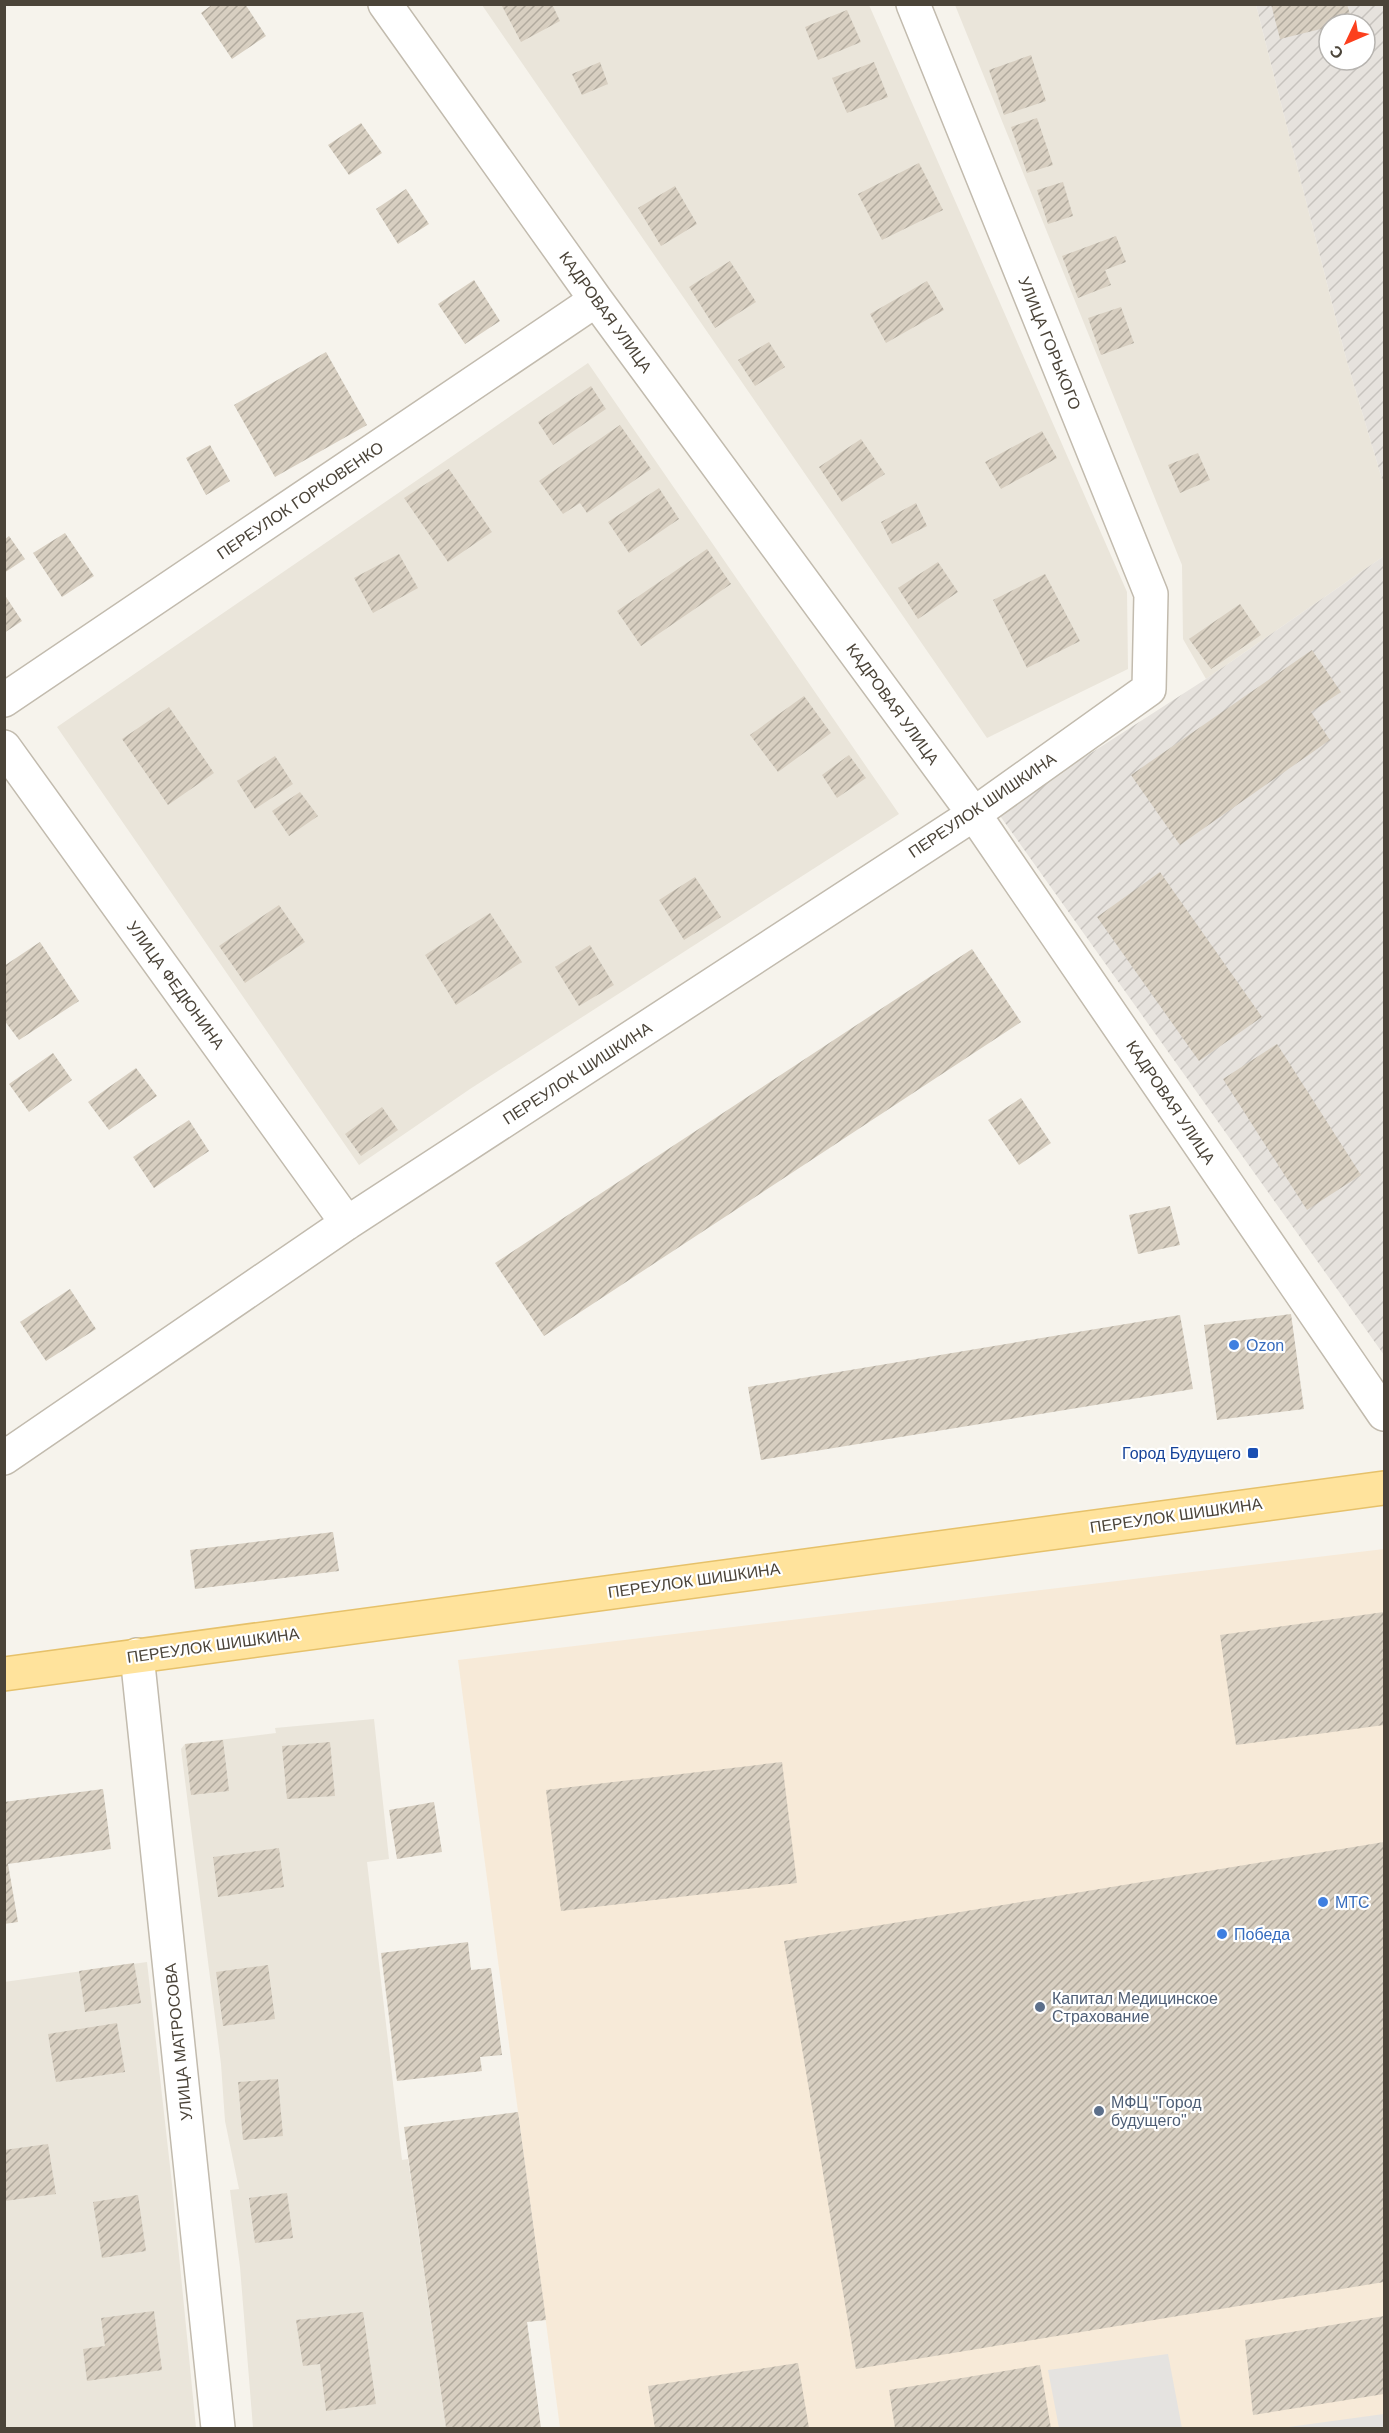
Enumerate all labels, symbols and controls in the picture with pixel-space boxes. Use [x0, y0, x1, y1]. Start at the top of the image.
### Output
north arrow [1317, 12, 1377, 72]
text: С [1326, 42, 1347, 62]
street label: КАДРОВАЯ УЛИЦА [556, 249, 655, 376]
street label: УЛИЦА ГОРЬКОГО [1015, 274, 1084, 412]
street label: ПЕРЕУЛОК ГОРКОВЕНКО [214, 438, 387, 562]
street label: КАДРОВАЯ УЛИЦА [843, 641, 942, 768]
street label: ПЕРЕУЛОК ШИШКИНА [906, 750, 1059, 861]
street label: УЛИЦА ФЕДЮНИНА [124, 918, 228, 1053]
street label: ПЕРЕУЛОК ШИШКИНА [500, 1019, 655, 1128]
street label: КАДРОВАЯ УЛИЦА [1123, 1037, 1218, 1167]
place label: Ozon [1246, 1337, 1284, 1354]
marker: Ozon [1227, 1338, 1241, 1352]
place label: Город Будущего [1122, 1445, 1241, 1462]
marker: Город Будущего [1246, 1446, 1260, 1460]
street label: ПЕРЕУЛОК ШИШКИНА [1089, 1495, 1264, 1536]
street label: ПЕРЕУЛОК ШИШКИНА [607, 1560, 782, 1601]
street label: ПЕРЕУЛОК ШИШКИНА [126, 1625, 301, 1666]
place label: МТС [1335, 1894, 1370, 1911]
marker: МТС [1316, 1895, 1330, 1909]
place label: Победа [1234, 1926, 1290, 1943]
marker: Победа [1215, 1927, 1229, 1941]
street label: УЛИЦА МАТРОСОВА [162, 1962, 195, 2122]
place label: Капитал Медицинское Страхование [1052, 1990, 1218, 2025]
marker: Капитал Медицинское Страхование [1033, 2000, 1047, 2014]
place label: МФЦ "Город будущего" [1111, 2094, 1202, 2129]
marker: МФЦ "Город будущего" [1092, 2104, 1106, 2118]

